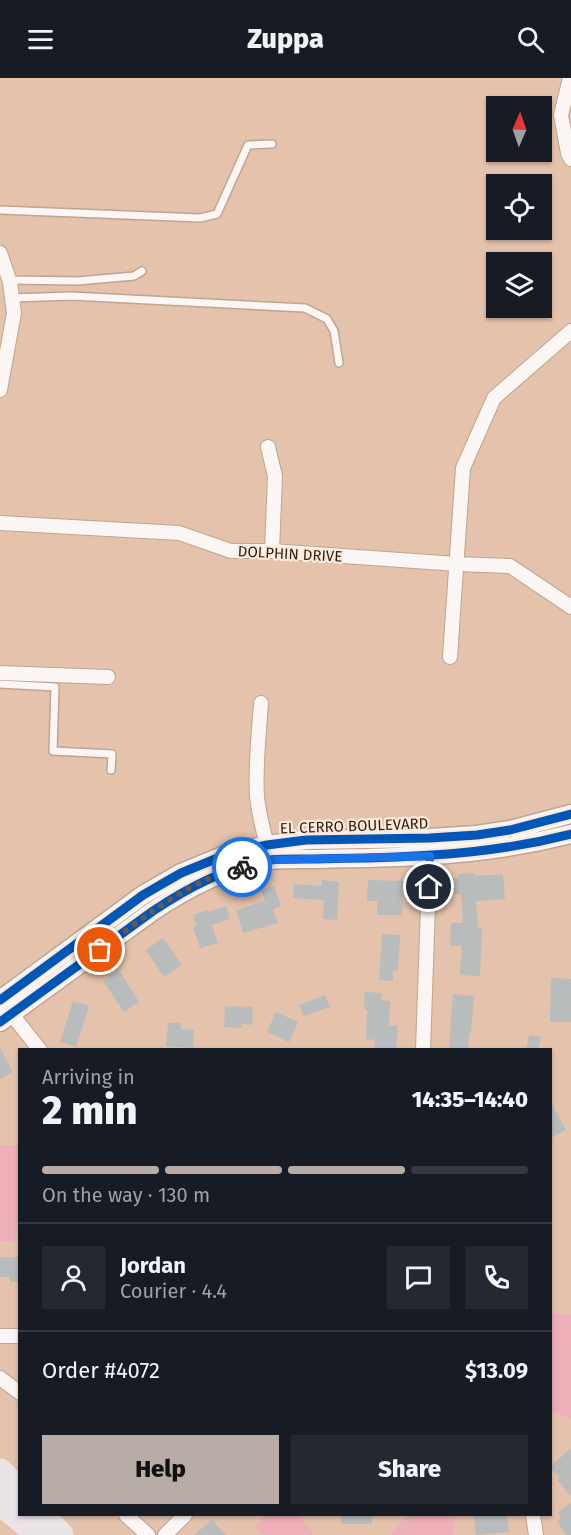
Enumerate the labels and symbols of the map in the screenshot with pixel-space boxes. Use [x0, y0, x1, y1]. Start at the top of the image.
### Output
north arrow [486, 96, 552, 162]
street label: DOLPHIN DRIVE [237, 542, 343, 566]
street label: EL CERRO BOULEVARD [279, 814, 429, 838]
courier [212, 837, 272, 897]
pin [403, 861, 454, 912]
pin [74, 924, 125, 975]

